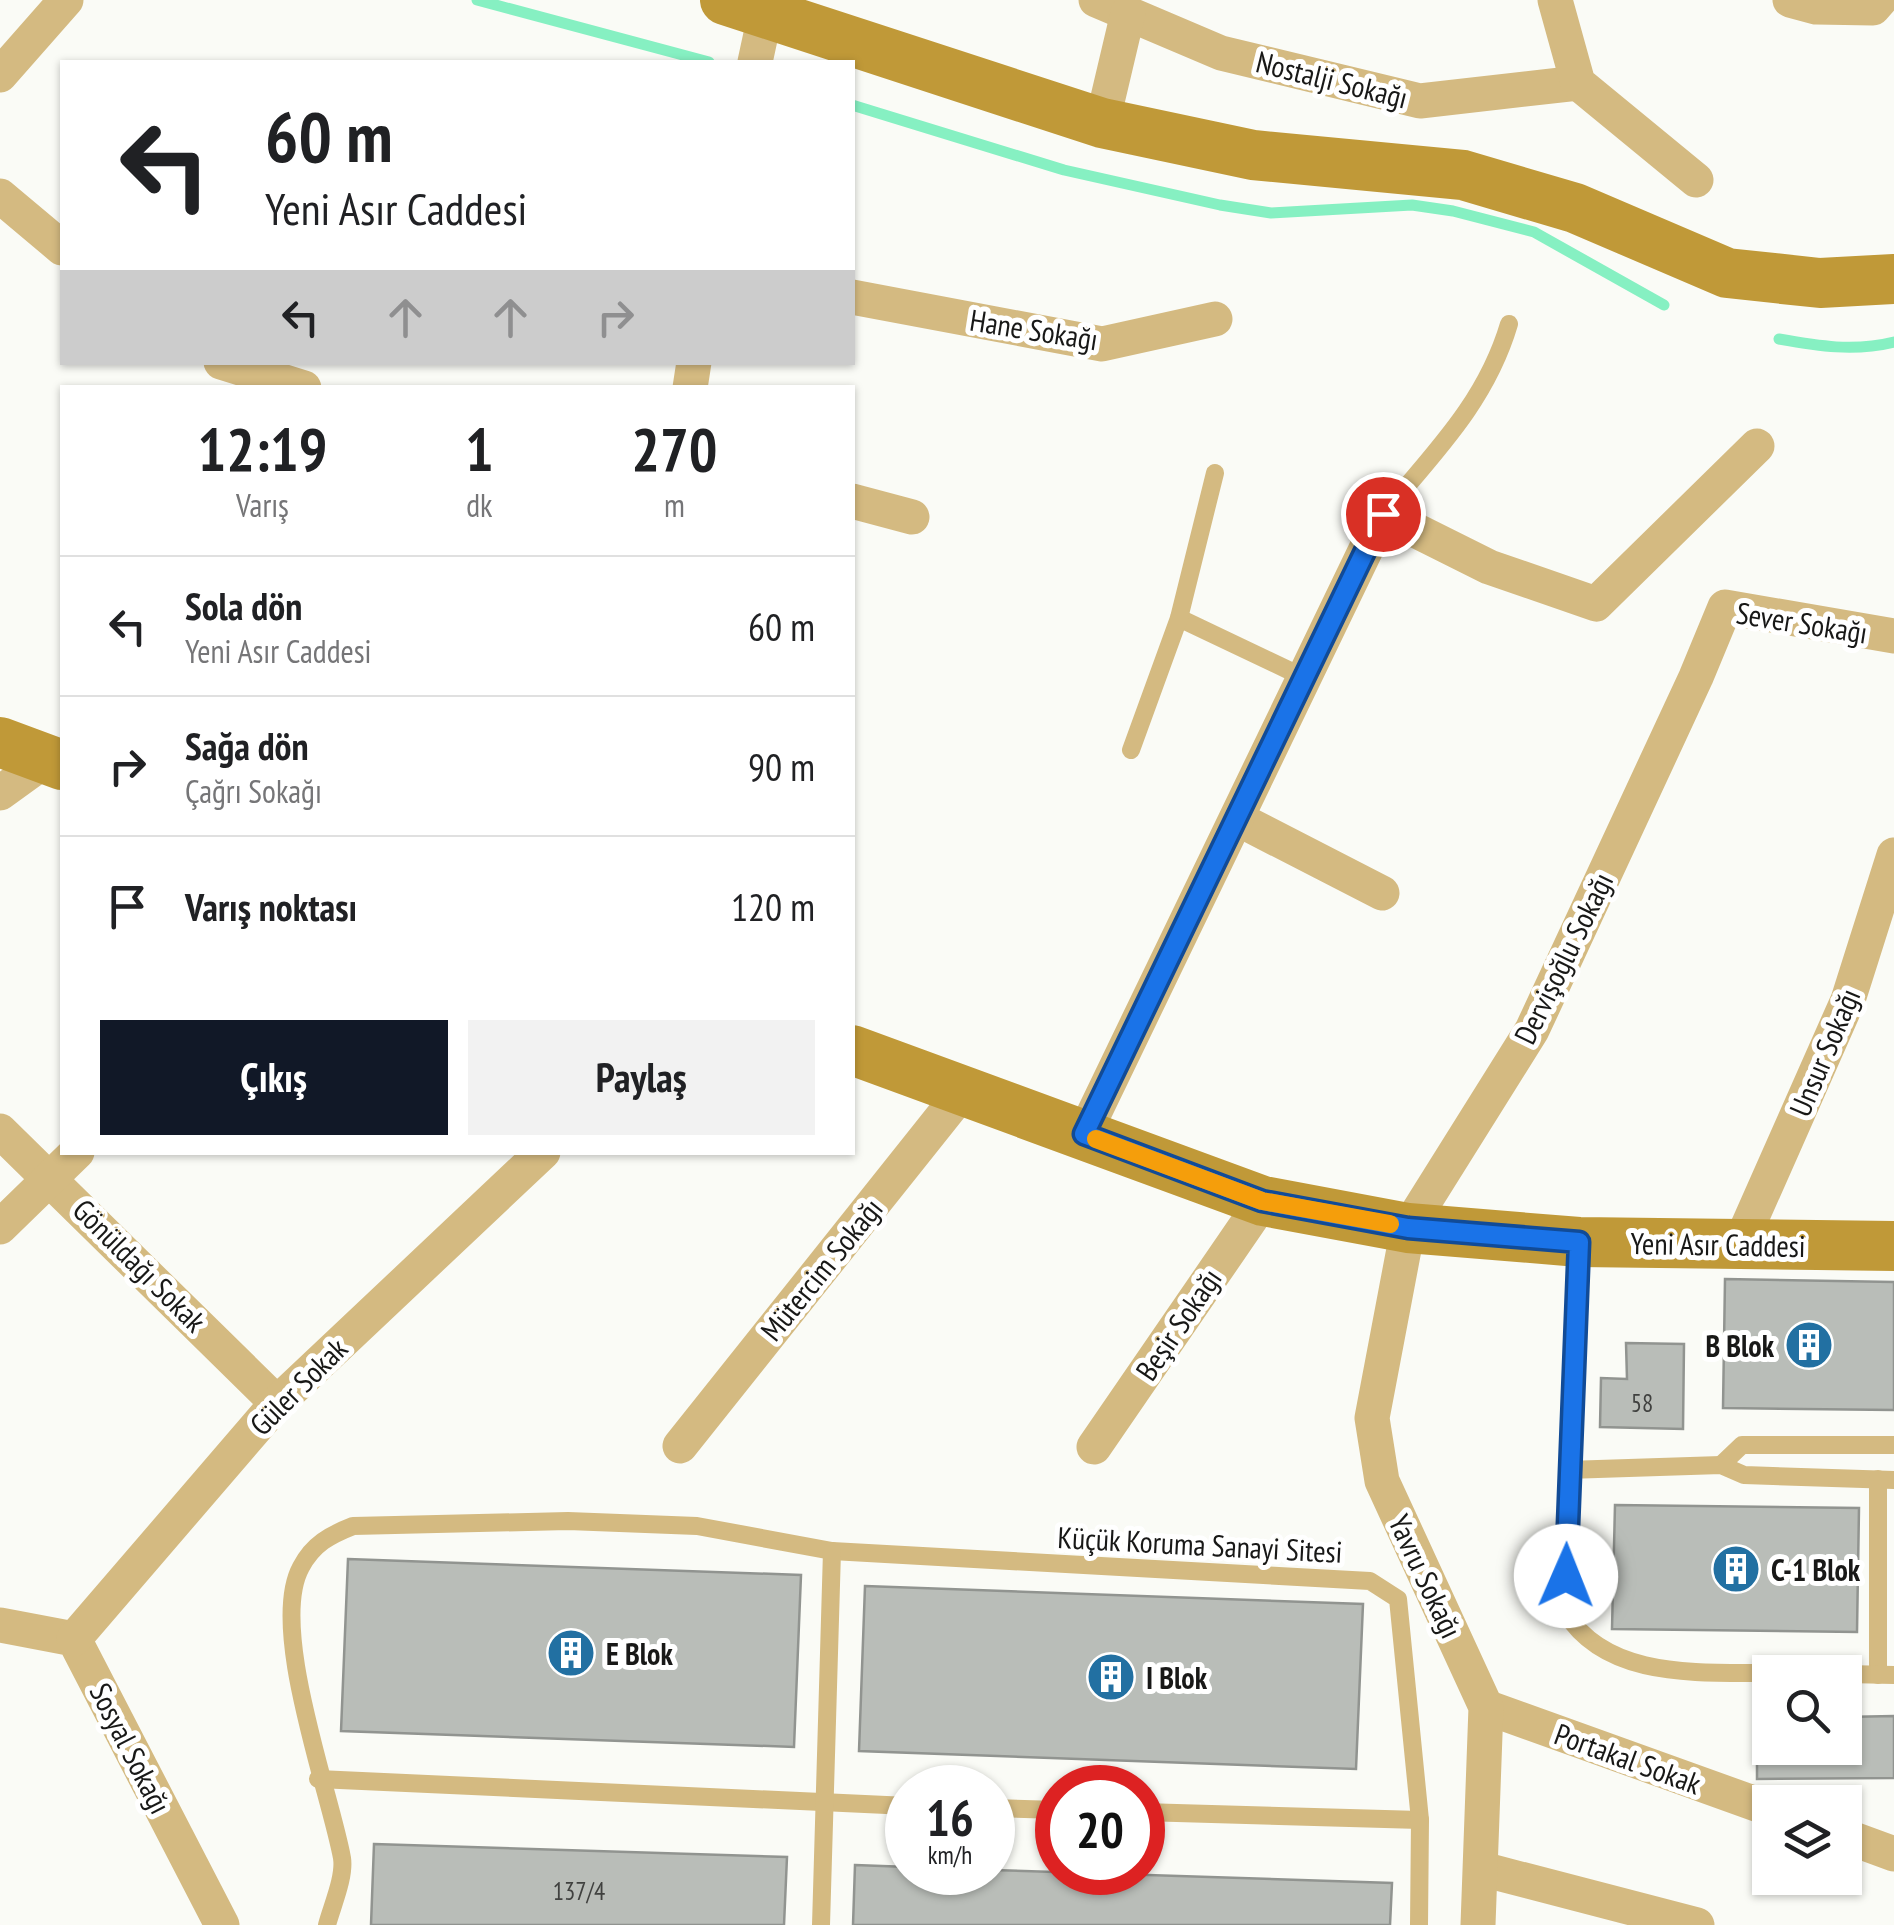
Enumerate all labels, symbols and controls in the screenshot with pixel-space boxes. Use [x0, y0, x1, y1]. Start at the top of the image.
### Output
street label: Nostalji Sokağı [1252, 41, 1412, 117]
text: 60 m [265, 91, 393, 181]
icon: left [100, 100, 230, 230]
text: Yeni Asır Caddesi [265, 179, 527, 237]
icon: left [273, 290, 328, 345]
icon: ahead [378, 290, 433, 345]
icon: ahead [483, 290, 538, 345]
icon: right [588, 290, 643, 345]
street label: Hane Sokağı [967, 300, 1101, 358]
text: 12:19 [198, 410, 327, 488]
text: 1 [465, 410, 494, 488]
text: 270 [631, 410, 717, 488]
pin [1341, 472, 1426, 557]
text: Varış [236, 484, 289, 526]
text: dk [466, 484, 492, 526]
text: m [664, 484, 685, 526]
icon: arrive [1356, 487, 1411, 542]
text: Sola dön [185, 581, 302, 630]
street label: Sever Sokağı [1734, 592, 1870, 652]
icon: left [100, 599, 155, 654]
text: 60 m [748, 602, 815, 651]
text: Yeni Asır Caddesi [185, 630, 372, 672]
text: Sağa dön [185, 721, 309, 770]
icon: right [100, 739, 155, 794]
text: 90 m [748, 742, 815, 791]
text: Çağrı Sokağı [185, 770, 322, 812]
street label: Dervişoğlu Sokağı [1505, 866, 1621, 1050]
icon: arrive [100, 879, 155, 934]
text: Varış noktası [185, 882, 357, 931]
text: 120 m [731, 882, 815, 931]
street label: Unsur Sokağı [1780, 982, 1868, 1122]
button: Çıkış [100, 1020, 448, 1135]
button: Paylaş [468, 1020, 815, 1135]
street label: Gönüldağı Sokak [65, 1190, 215, 1340]
street label: Mütercim Sokağı [751, 1190, 891, 1348]
street label: Yeni Asır Caddesi [1630, 1223, 1806, 1265]
street label: Beşir Sokağı [1126, 1261, 1230, 1387]
building icon: B Blok [1783, 1319, 1835, 1371]
place label: B Blok [1705, 1326, 1775, 1365]
street label: Güler Sokak [241, 1329, 355, 1443]
house number: 58 [1631, 1387, 1653, 1419]
street label: Yavru Sokağı [1380, 1508, 1472, 1644]
street label: Küçük Koruma Sanayi Sitesi [1057, 1517, 1343, 1571]
position arrow [1514, 1524, 1618, 1628]
building icon: C-1 Blok [1710, 1543, 1762, 1595]
place label: C-1 Blok [1771, 1550, 1861, 1589]
building icon: E Blok [545, 1627, 597, 1679]
place label: E Blok [606, 1634, 673, 1673]
building icon: I Blok [1085, 1651, 1137, 1703]
map controls [1752, 1655, 1862, 1895]
button: search [1752, 1655, 1862, 1765]
place label: I Blok [1146, 1658, 1208, 1697]
street label: Sosyal Sokağı [82, 1676, 180, 1820]
street label: Portakal Sokak [1549, 1714, 1707, 1803]
speed limit sign: 20 [1035, 1765, 1165, 1895]
text: 16 [926, 1785, 974, 1850]
button: layers [1752, 1785, 1862, 1895]
text: km/h [928, 1839, 972, 1871]
house number: 137/4 [553, 1875, 605, 1907]

